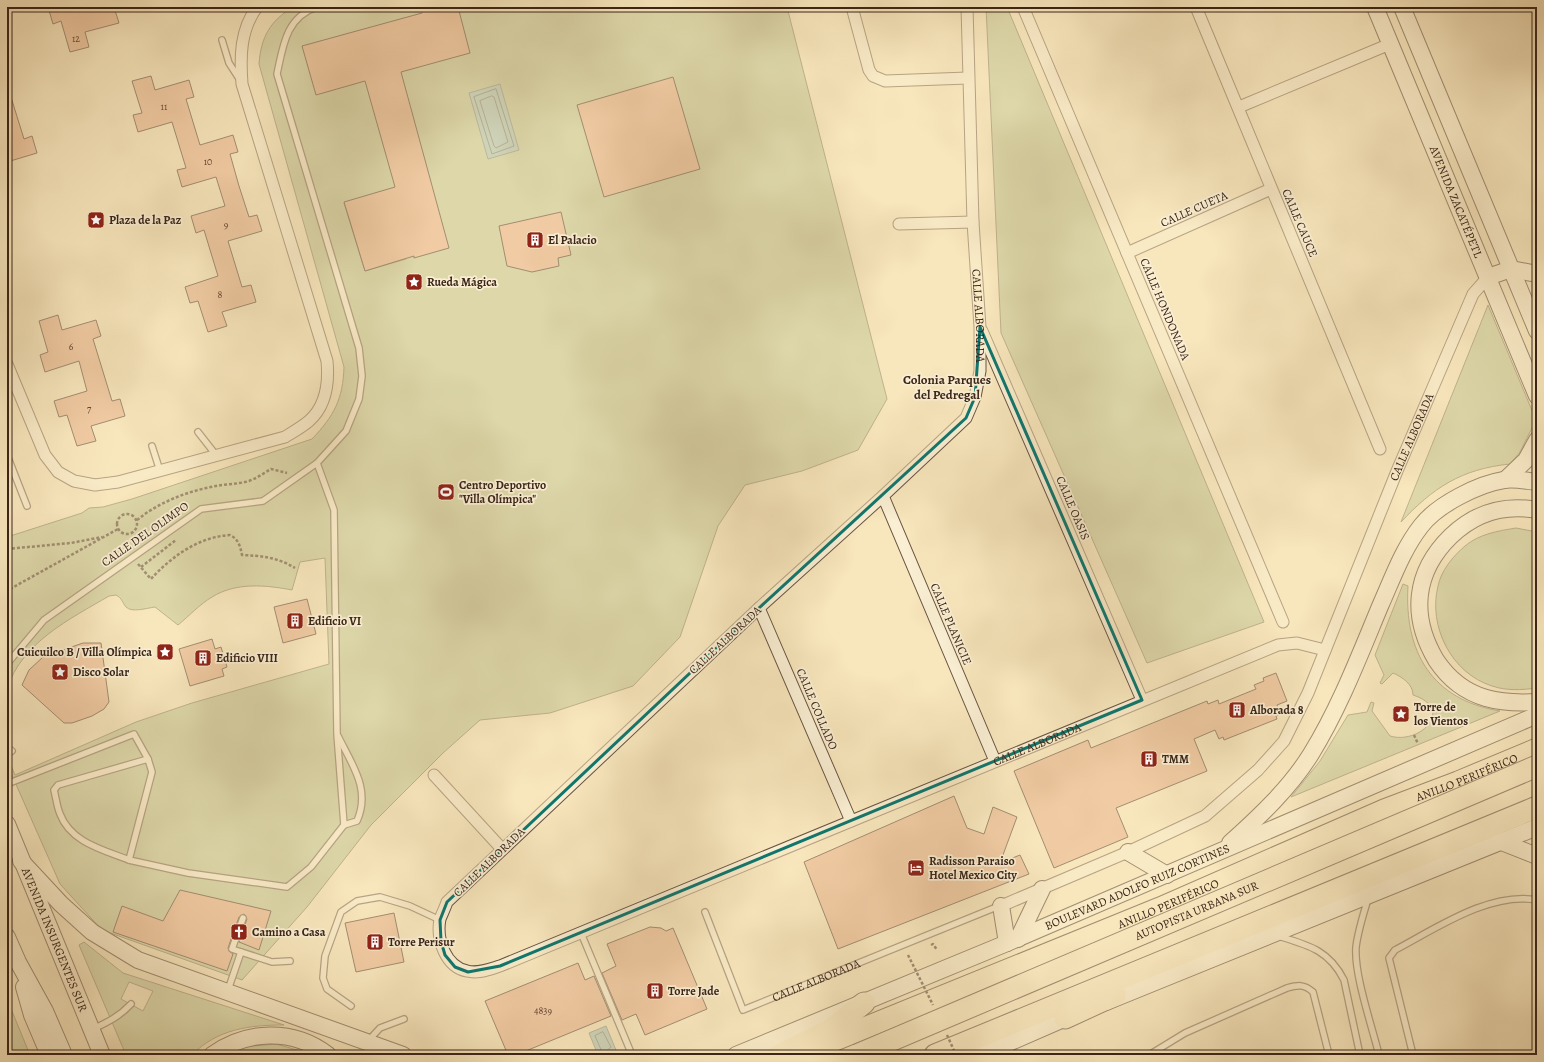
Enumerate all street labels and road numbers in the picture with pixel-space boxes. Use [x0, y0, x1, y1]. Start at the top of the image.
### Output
street label: AVENIDA ZACATÉPETL [1425, 143, 1487, 261]
street label: CALLE CAUCE [1278, 186, 1322, 260]
street label: CALLE CUETA [1158, 187, 1231, 231]
street label: CALLE HONDONADA [1136, 256, 1194, 363]
street label: CALLE ALBORADA [968, 268, 988, 364]
street label: CALLE ALBORADA [1386, 390, 1438, 483]
street label: CALLE OASIS [1052, 474, 1094, 542]
street label: CALLE DEL OLIMPO [98, 498, 192, 570]
street label: CALLE PLANICIE [927, 581, 975, 667]
street label: CALLE ALBORADA [685, 602, 765, 678]
street label: CALLE COLLADO [793, 666, 841, 752]
street label: CALLE ALBORADA [991, 719, 1084, 770]
street label: ANILLO PERIFÉRICO [1412, 750, 1520, 806]
street label: CALLE ALBORADA [450, 823, 529, 900]
street label: BOULEVARD ADOLFO RUIZ CORTINES [1042, 840, 1232, 934]
street label: AVENIDA INSURGENTES SUR [17, 864, 92, 1015]
street label: ANILLO PERIFÉRICO [1114, 875, 1222, 933]
street label: AUTOPISTA URBANA SUR [1132, 877, 1261, 944]
street label: CALLE ALBORADA [770, 955, 863, 1005]

